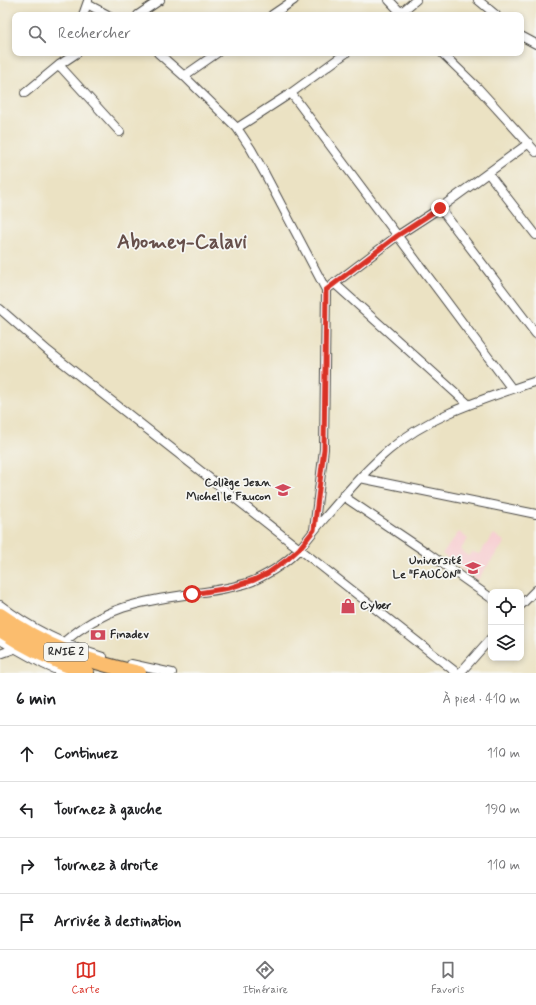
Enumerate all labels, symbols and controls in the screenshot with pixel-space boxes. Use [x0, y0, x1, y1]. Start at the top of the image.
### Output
search box [12, 12, 524, 56]
icon: search [26, 23, 48, 45]
text: Rechercher [58, 24, 131, 44]
route end [431, 199, 449, 217]
district label: Abomey-Calavi [117, 229, 247, 256]
place label: Collège Jean Michel le Faucon [186, 475, 272, 505]
school or university icon: Collège Jean Michel le Faucon [274, 481, 292, 499]
place label: Université Le "FAUCON" [393, 553, 462, 583]
school or university icon: Université Le "FAUCON" [464, 559, 482, 577]
route start [183, 585, 201, 603]
map controls [488, 589, 524, 661]
button: locate [488, 589, 524, 625]
shop icon: Cyber [339, 597, 357, 615]
place label: Cyber [360, 598, 391, 614]
button: layers [488, 625, 524, 661]
bank icon: Finadev [89, 626, 107, 644]
place label: Finadev [110, 627, 149, 643]
road number: RNIE 2 [44, 643, 88, 661]
text: 6 min [16, 688, 56, 710]
text: À pied · 410 m [443, 691, 520, 708]
icon: ahead [16, 743, 38, 765]
text: Continuez [54, 744, 118, 764]
text: 110 m [487, 745, 520, 762]
icon: left [16, 799, 38, 821]
text: Tournez à gauche [54, 800, 162, 820]
text: 190 m [485, 801, 520, 818]
icon: right [16, 855, 38, 877]
text: Tournez à droite [54, 856, 158, 876]
text: 110 m [487, 857, 520, 874]
icon: arrive [16, 911, 38, 933]
text: Arrivée à destination [54, 912, 181, 932]
tab: Carte [72, 959, 100, 997]
tab: Itinéraire [243, 959, 288, 997]
tab: Favoris [431, 959, 464, 997]

